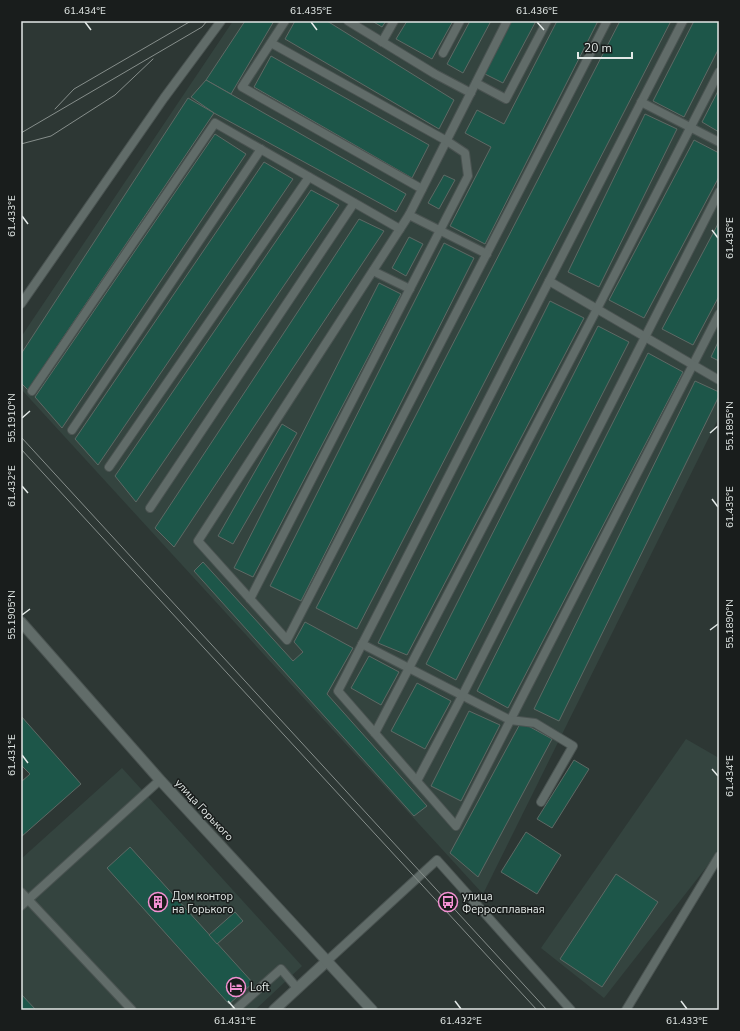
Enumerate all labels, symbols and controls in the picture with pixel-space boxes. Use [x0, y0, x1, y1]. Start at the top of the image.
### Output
text: 61.434°E [64, 4, 106, 18]
text: 61.435°E [290, 4, 332, 18]
text: 61.436°E [516, 4, 558, 18]
scale bar [578, 34, 632, 60]
text: 20 m [584, 40, 612, 56]
text: 61.433°E [5, 195, 19, 237]
text: 61.436°E [723, 217, 737, 259]
text: 55.1910°N [5, 393, 19, 443]
text: 55.1895°N [723, 401, 737, 451]
text: 61.432°E [5, 465, 19, 507]
text: 61.435°E [723, 486, 737, 528]
text: 55.1905°N [5, 590, 19, 640]
text: 55.1890°N [723, 599, 737, 649]
text: 61.431°E [5, 734, 19, 776]
text: 61.434°E [723, 755, 737, 797]
street label: улица Горького [171, 776, 237, 844]
place label: Дом контор на Горького [172, 889, 234, 917]
place label: улица Ферросплавная [462, 889, 545, 917]
building icon: Дом контор на Горького [147, 891, 169, 913]
bus stop icon: улица Ферросплавная [437, 891, 459, 913]
hotel icon: Loft [225, 976, 247, 998]
place label: Loft [250, 980, 269, 995]
text: 61.431°E [214, 1014, 256, 1028]
text: 61.432°E [440, 1014, 482, 1028]
text: 61.433°E [666, 1014, 708, 1028]

